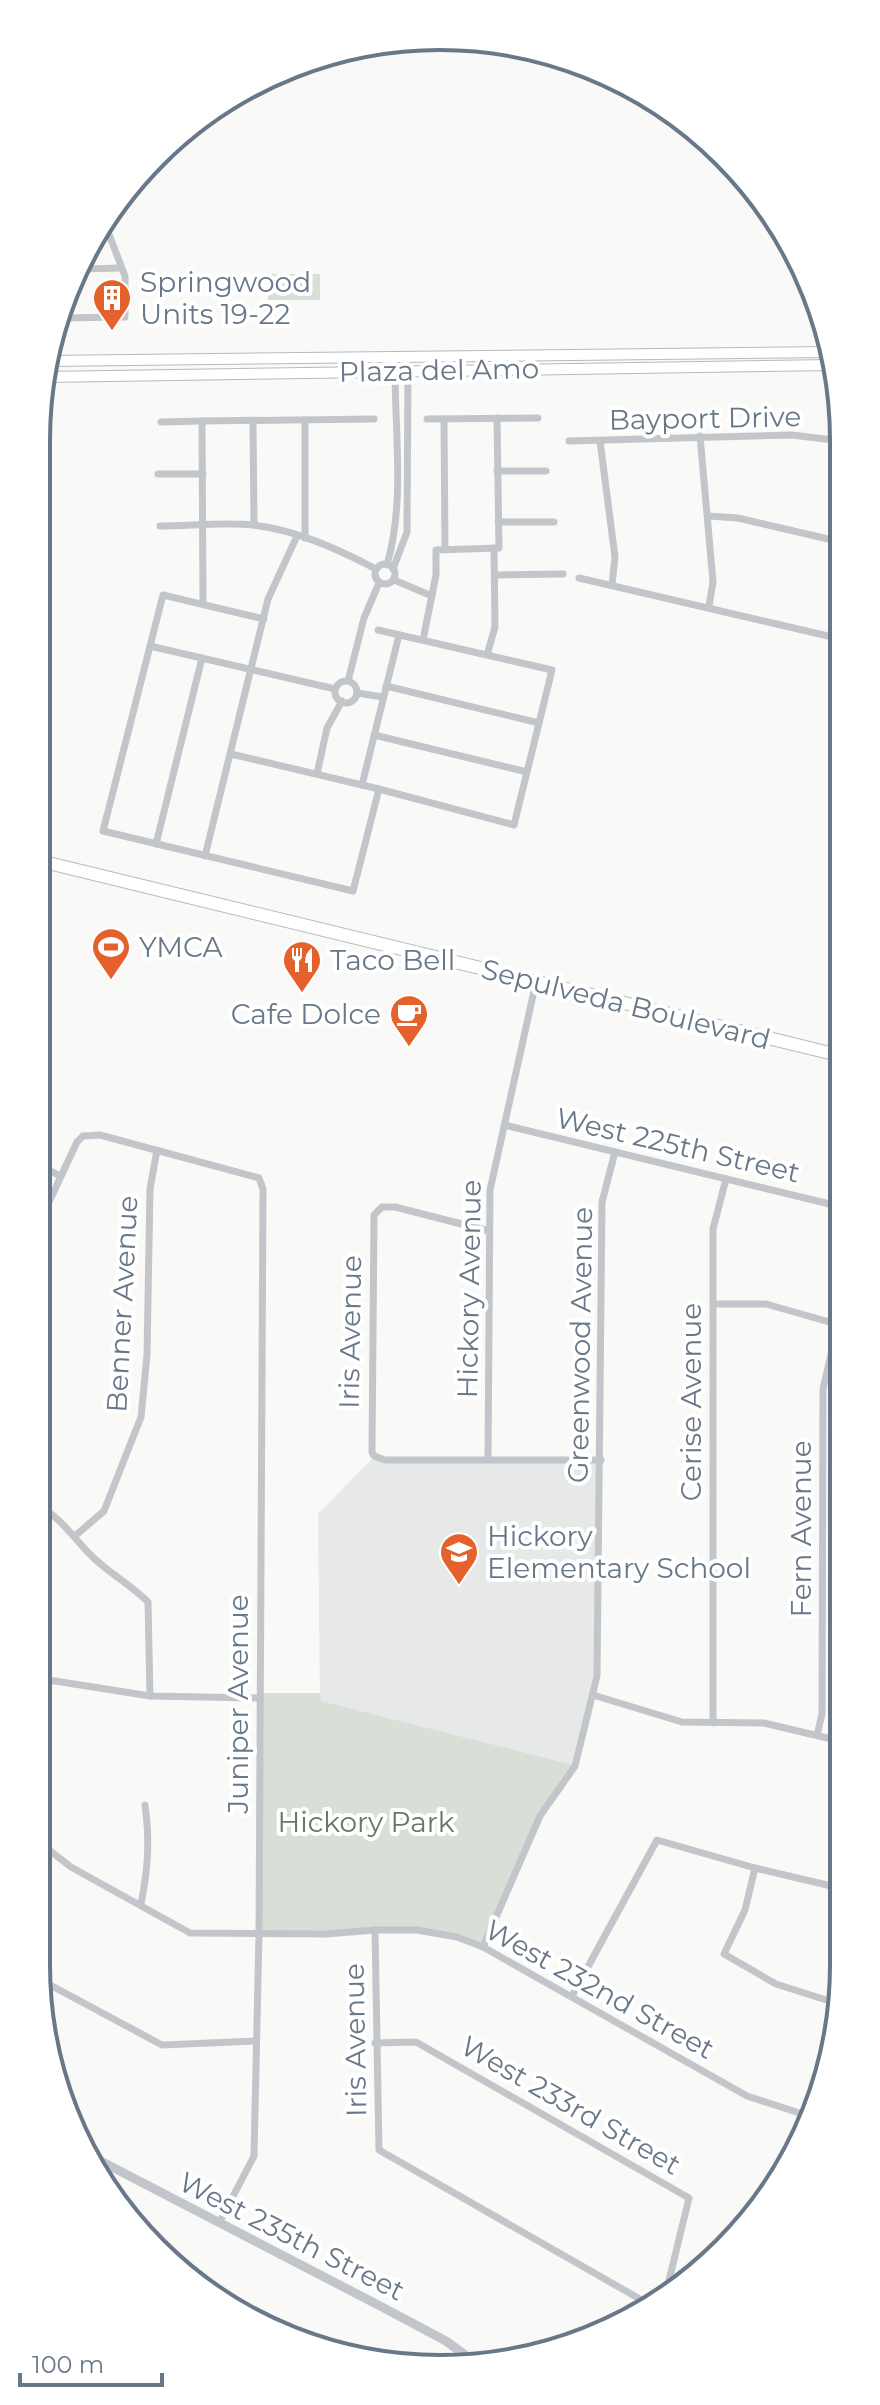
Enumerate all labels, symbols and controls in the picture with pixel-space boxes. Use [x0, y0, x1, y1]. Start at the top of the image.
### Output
place label: Springwood Units 19-22 [140, 265, 311, 331]
building icon: Springwood Units 19-22 [91, 277, 133, 332]
street label: Plaza del Amo [338, 351, 540, 389]
street label: Bayport Drive [608, 399, 802, 437]
sports icon: YMCA [90, 926, 132, 981]
place label: YMCA [139, 930, 223, 964]
restaurant icon: Taco Bell [281, 939, 323, 994]
place label: Taco Bell [330, 943, 455, 977]
street label: Sepulveda Boulevard [478, 952, 774, 1056]
cafe icon: Cafe Dolce [388, 993, 430, 1048]
place label: Cafe Dolce [231, 997, 381, 1031]
street label: West 225th Street [553, 1100, 803, 1190]
street label: Hickory Avenue [450, 1179, 488, 1399]
street label: Benner Avenue [99, 1195, 145, 1413]
street label: Greenwood Avenue [561, 1207, 599, 1483]
street label: Iris Avenue [332, 1255, 368, 1409]
street label: Cerise Avenue [674, 1303, 708, 1501]
street label: Fern Avenue [784, 1440, 818, 1618]
place label: Hickory Elementary School [487, 1519, 751, 1585]
school or university icon: Hickory Elementary School [438, 1531, 480, 1586]
street label: Juniper Avenue [221, 1594, 255, 1815]
park label: Hickory Park [277, 1805, 455, 1839]
street label: West 232nd Street [480, 1912, 720, 2066]
street label: Iris Avenue [337, 1963, 373, 2117]
street label: West 233rd Street [455, 2028, 687, 2182]
street label: West 235th Street [174, 2164, 410, 2308]
scale bar [20, 2337, 162, 2387]
text: 100 m [32, 2350, 104, 2379]

